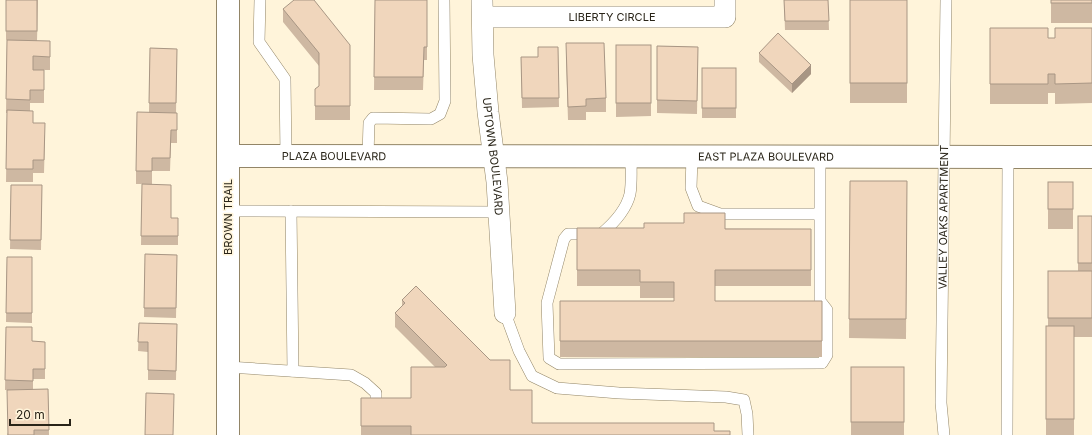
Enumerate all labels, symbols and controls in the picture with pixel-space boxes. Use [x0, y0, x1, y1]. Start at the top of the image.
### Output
street label: LIBERTY CIRCLE [568, 10, 656, 24]
street label: UPTOWN BOULEVARD [480, 97, 506, 216]
street label: VALLEY OAKS APARTMENT [935, 145, 951, 290]
street label: PLAZA BOULEVARD [282, 149, 386, 163]
street label: EAST PLAZA BOULEVARD [698, 150, 834, 164]
street label: BROWN TRAIL [221, 179, 235, 255]
scale bar [10, 401, 70, 427]
text: 20 m [16, 407, 45, 422]

